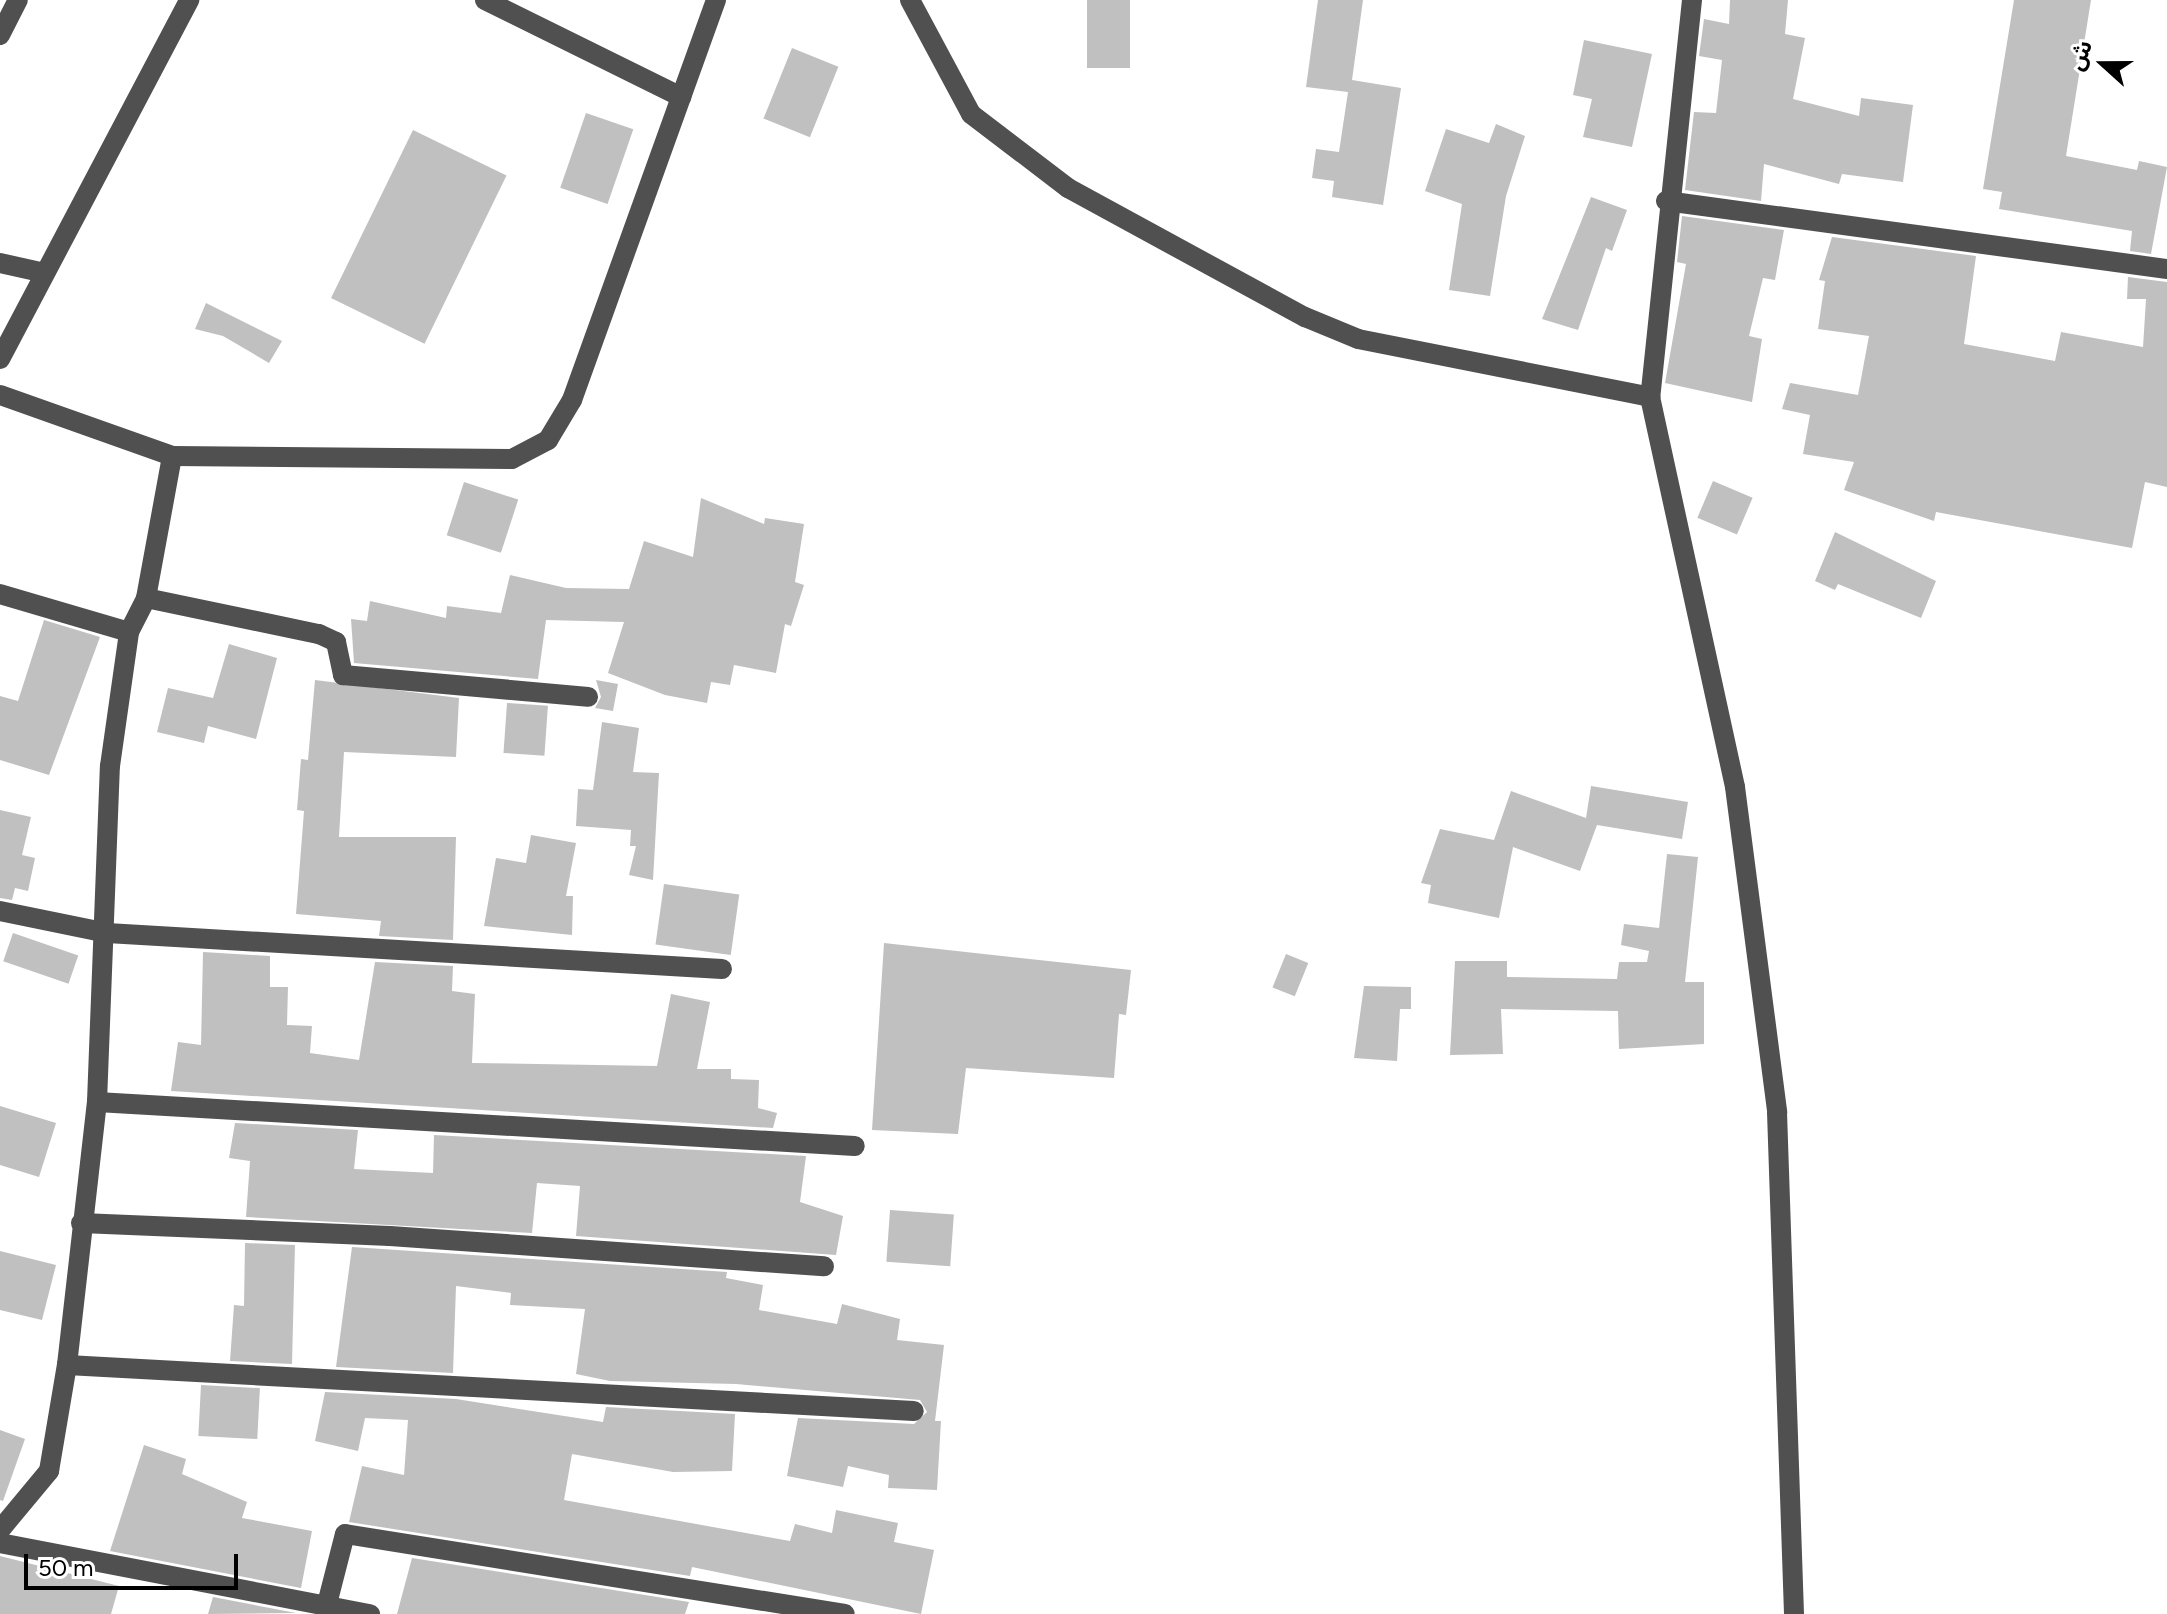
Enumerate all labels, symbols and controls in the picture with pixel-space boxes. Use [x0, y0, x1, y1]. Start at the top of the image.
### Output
north arrow [2063, 24, 2143, 104]
text: ش [2062, 36, 2098, 74]
scale bar [28, 1538, 242, 1588]
text: 50 m [38, 1553, 94, 1582]

